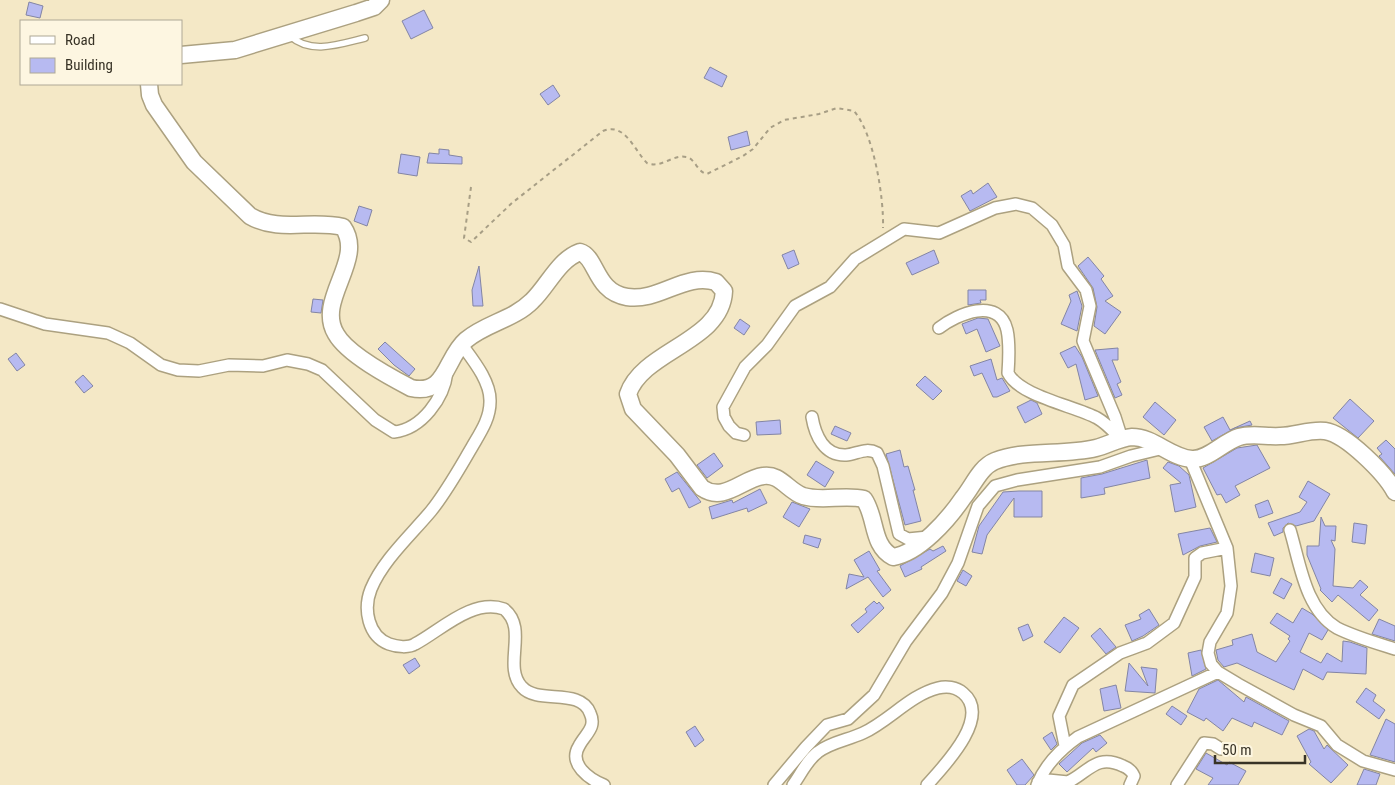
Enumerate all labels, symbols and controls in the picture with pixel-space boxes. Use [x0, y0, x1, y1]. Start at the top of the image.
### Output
legend [20, 20, 182, 85]
text: Road [65, 31, 95, 49]
text: Building [65, 56, 113, 74]
scale bar [1215, 732, 1305, 764]
text: 50 m [1222, 741, 1252, 759]

